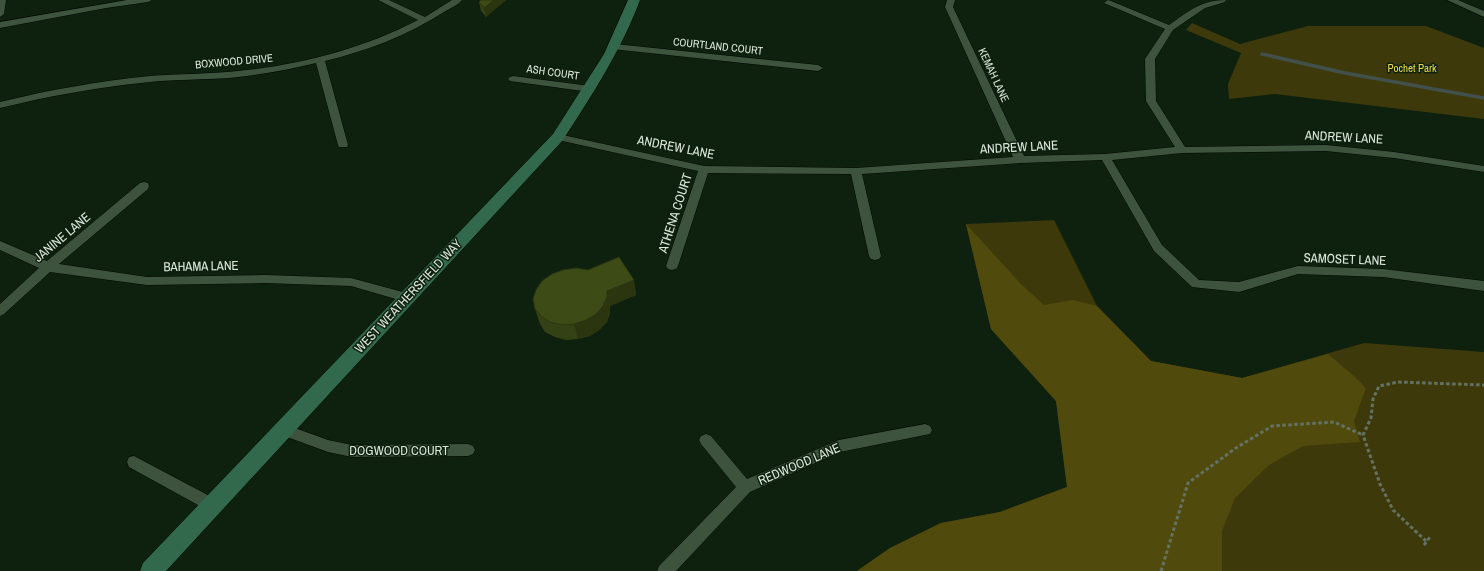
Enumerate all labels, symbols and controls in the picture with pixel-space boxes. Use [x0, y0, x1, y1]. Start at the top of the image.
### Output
street label: COURTLAND COURT [672, 34, 764, 58]
street label: KEMAH LANE [975, 46, 1013, 104]
street label: BOXWOOD DRIVE [194, 51, 274, 71]
street label: ASH COURT [525, 61, 581, 83]
park label: Pochet Park [1387, 61, 1437, 75]
street label: ANDREW LANE [1304, 126, 1383, 148]
street label: ANDREW LANE [635, 131, 716, 163]
street label: ANDREW LANE [979, 136, 1058, 158]
street label: ATHENA COURT [654, 171, 696, 256]
street label: JANINE LANE [30, 208, 94, 266]
street label: WEST WEATHERSFIELD WAY [351, 236, 465, 356]
street label: SAMOSET LANE [1303, 249, 1387, 269]
street label: BAHAMA LANE [163, 257, 239, 275]
street label: REDWOOD LANE [755, 439, 843, 489]
street label: DOGWOOD COURT [349, 442, 449, 459]

